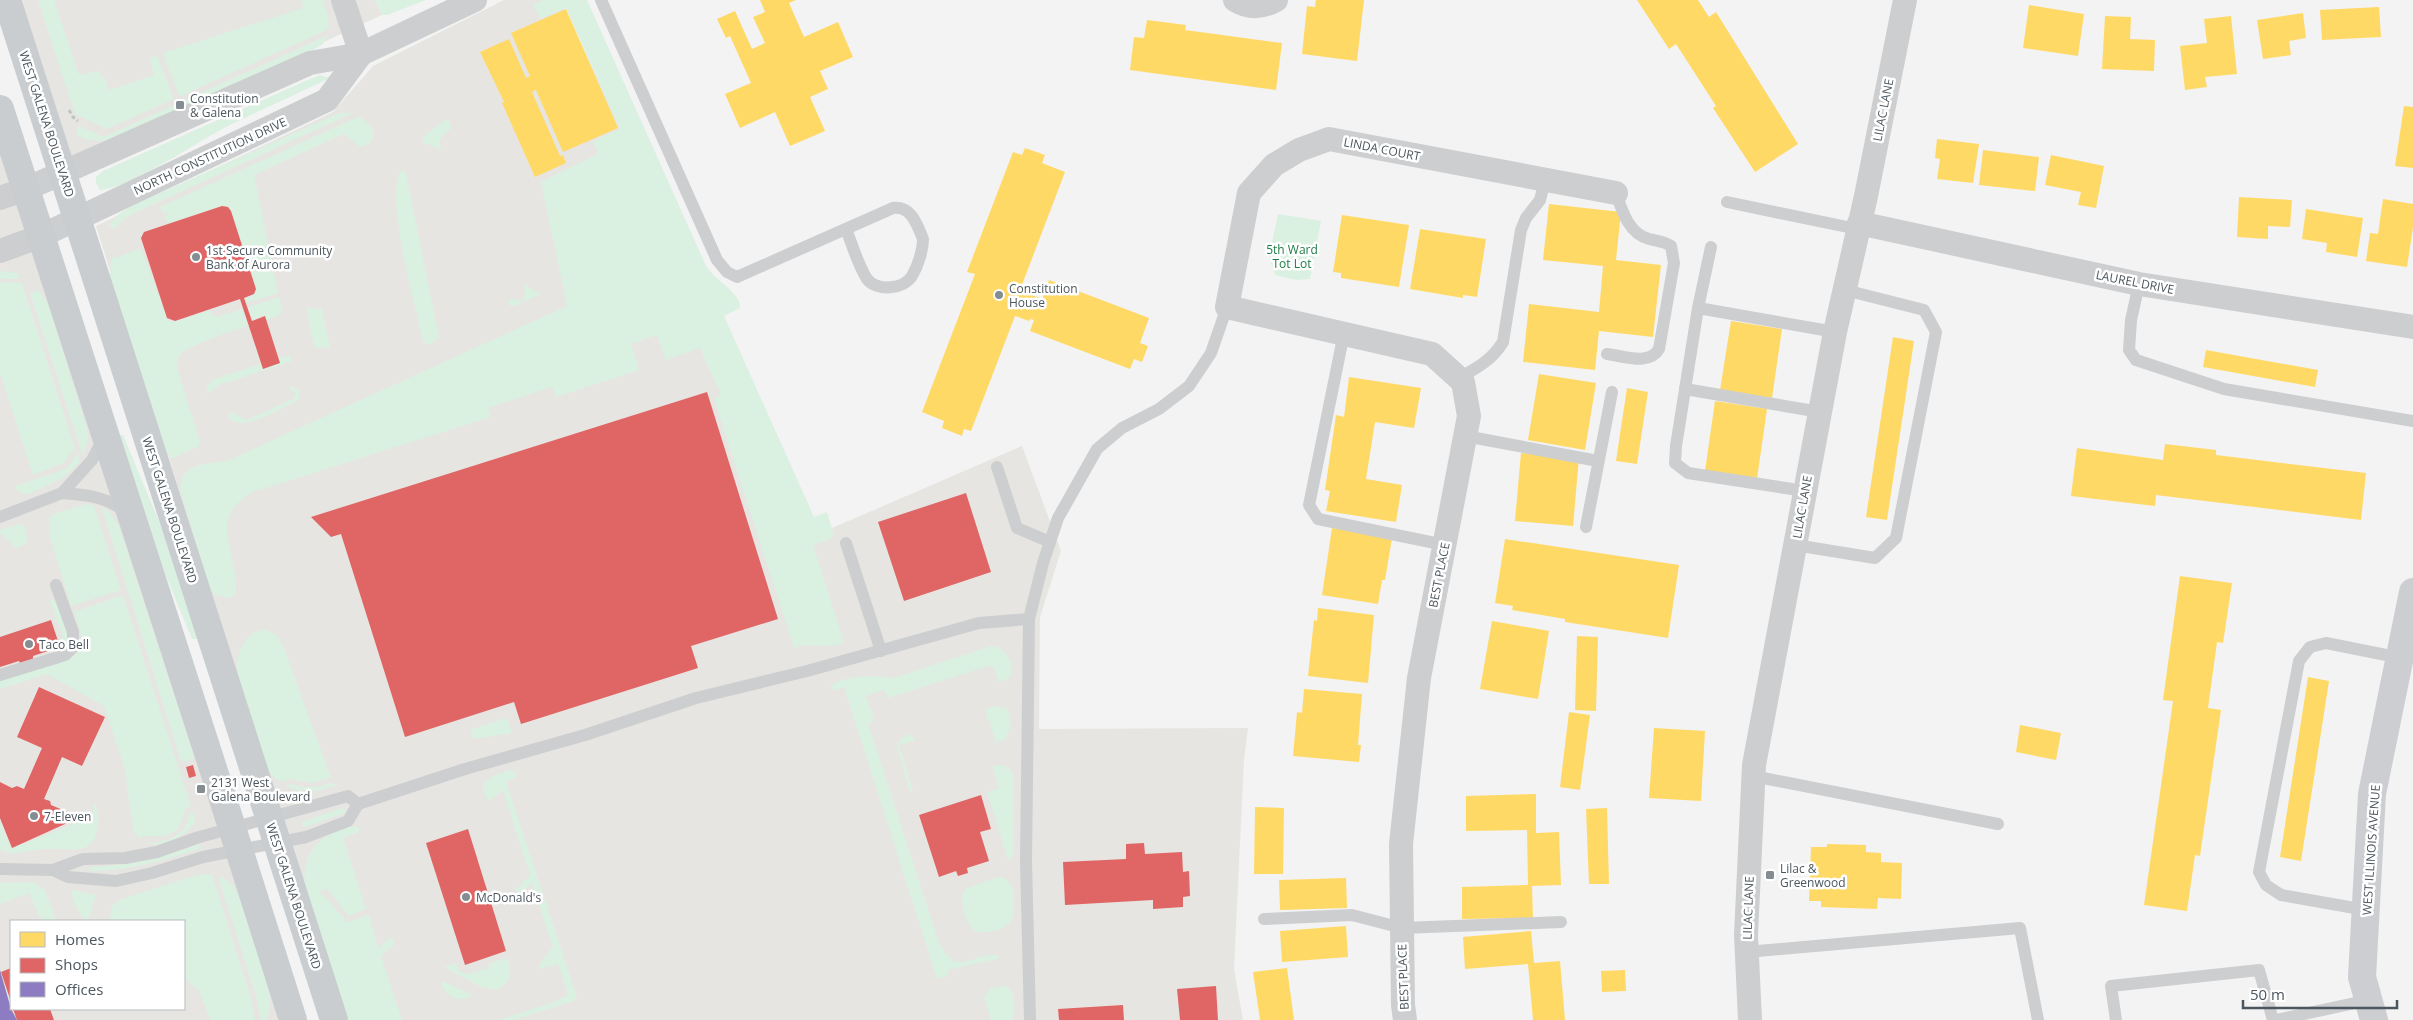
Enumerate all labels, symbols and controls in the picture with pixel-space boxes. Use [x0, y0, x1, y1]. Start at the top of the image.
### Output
street label: WEST GALENA BOULEVARD [15, 49, 79, 199]
street label: LILAC LANE [1869, 77, 1897, 143]
place label: Constitution & Galena [190, 90, 259, 121]
marker: Constitution & Galena [174, 99, 186, 111]
street label: NORTH CONSTITUTION DRIVE [131, 113, 289, 199]
street label: LINDA COURT [1342, 133, 1422, 165]
park label: 5th Ward Tot Lot [1266, 241, 1318, 272]
place label: 1st Secure Community Bank of Aurora [206, 242, 333, 273]
marker: 1st Secure Community Bank of Aurora [190, 251, 202, 263]
street label: LAUREL DRIVE [2094, 266, 2176, 298]
place label: Constitution House [1009, 280, 1078, 311]
marker: Constitution House [993, 289, 1005, 301]
street label: WEST GALENA BOULEVARD [138, 435, 202, 585]
street label: LILAC LANE [1788, 474, 1816, 540]
street label: BEST PLACE [1424, 541, 1454, 609]
place label: Taco Bell [39, 636, 89, 653]
marker: Taco Bell [23, 638, 35, 650]
place label: 2131 West Galena Boulevard [211, 774, 310, 805]
marker: 2131 West Galena Boulevard [195, 783, 207, 795]
street label: WEST ILLINOIS AVENUE [2358, 784, 2384, 916]
place label: 7-Eleven [44, 808, 91, 825]
marker: 7-Eleven [28, 810, 40, 822]
street label: WEST GALENA BOULEVARD [262, 821, 326, 971]
place label: Lilac & Greenwood [1780, 860, 1846, 891]
marker: Lilac & Greenwood [1764, 869, 1776, 881]
street label: LILAC LANE [1738, 876, 1758, 940]
place label: McDonald's [476, 889, 541, 906]
marker: McDonald's [460, 891, 472, 903]
legend [10, 920, 185, 1010]
text: Homes [55, 929, 105, 949]
street label: BEST PLACE [1393, 944, 1413, 1010]
text: Shops [55, 954, 98, 974]
scale bar [2243, 978, 2397, 1010]
text: Offices [55, 979, 103, 999]
text: 50 m [2250, 984, 2285, 1004]

